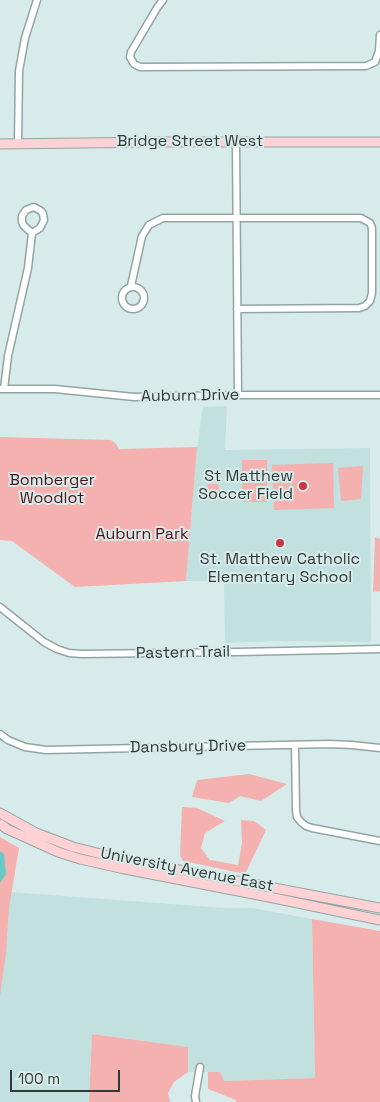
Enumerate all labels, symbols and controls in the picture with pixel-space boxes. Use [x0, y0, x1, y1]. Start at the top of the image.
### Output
street label: Bridge Street West [117, 132, 263, 152]
street label: Auburn Drive [141, 386, 239, 406]
place label: St Matthew Soccer Field [198, 467, 293, 505]
park label: Bomberger Woodlot [9, 471, 95, 509]
marker: St Matthew Soccer Field [297, 480, 309, 492]
park label: Auburn Park [95, 525, 189, 545]
marker: St. Matthew Catholic Elementary School [274, 537, 286, 549]
place label: St. Matthew Catholic Elementary School [200, 550, 360, 588]
street label: Pastern Trail [136, 643, 230, 663]
street label: Dansbury Drive [130, 736, 246, 758]
street label: University Avenue East [99, 844, 275, 896]
scale bar [12, 1060, 122, 1092]
text: 100 m [18, 1069, 60, 1088]

